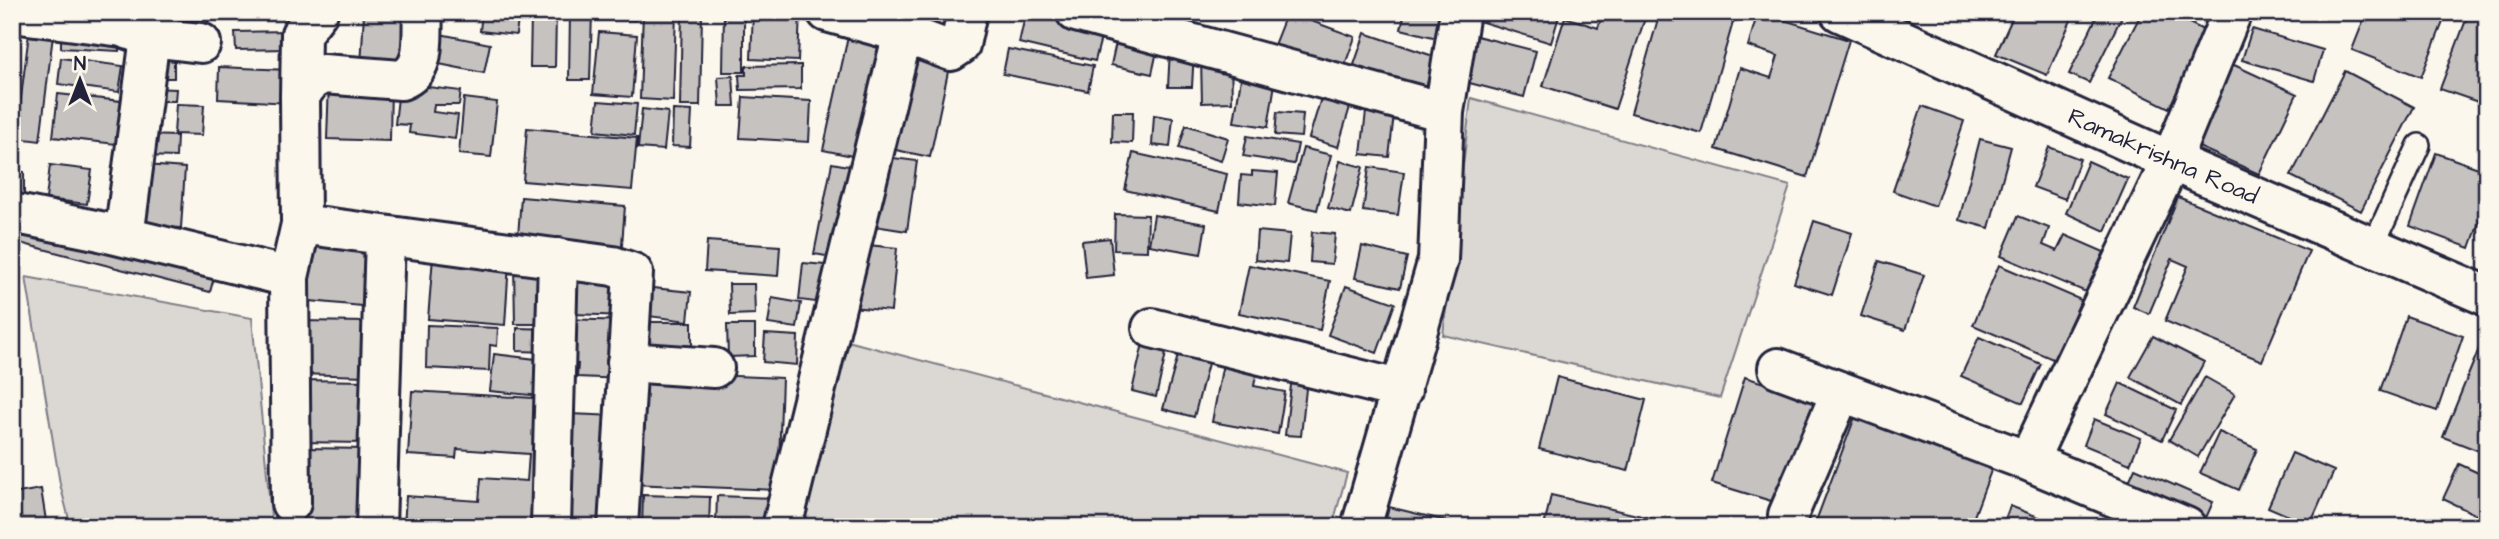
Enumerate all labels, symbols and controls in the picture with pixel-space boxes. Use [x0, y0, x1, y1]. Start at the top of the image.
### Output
north arrow [46, 46, 116, 116]
text: N [74, 51, 86, 78]
street label: Ramakrishna Road [2062, 100, 2264, 213]

